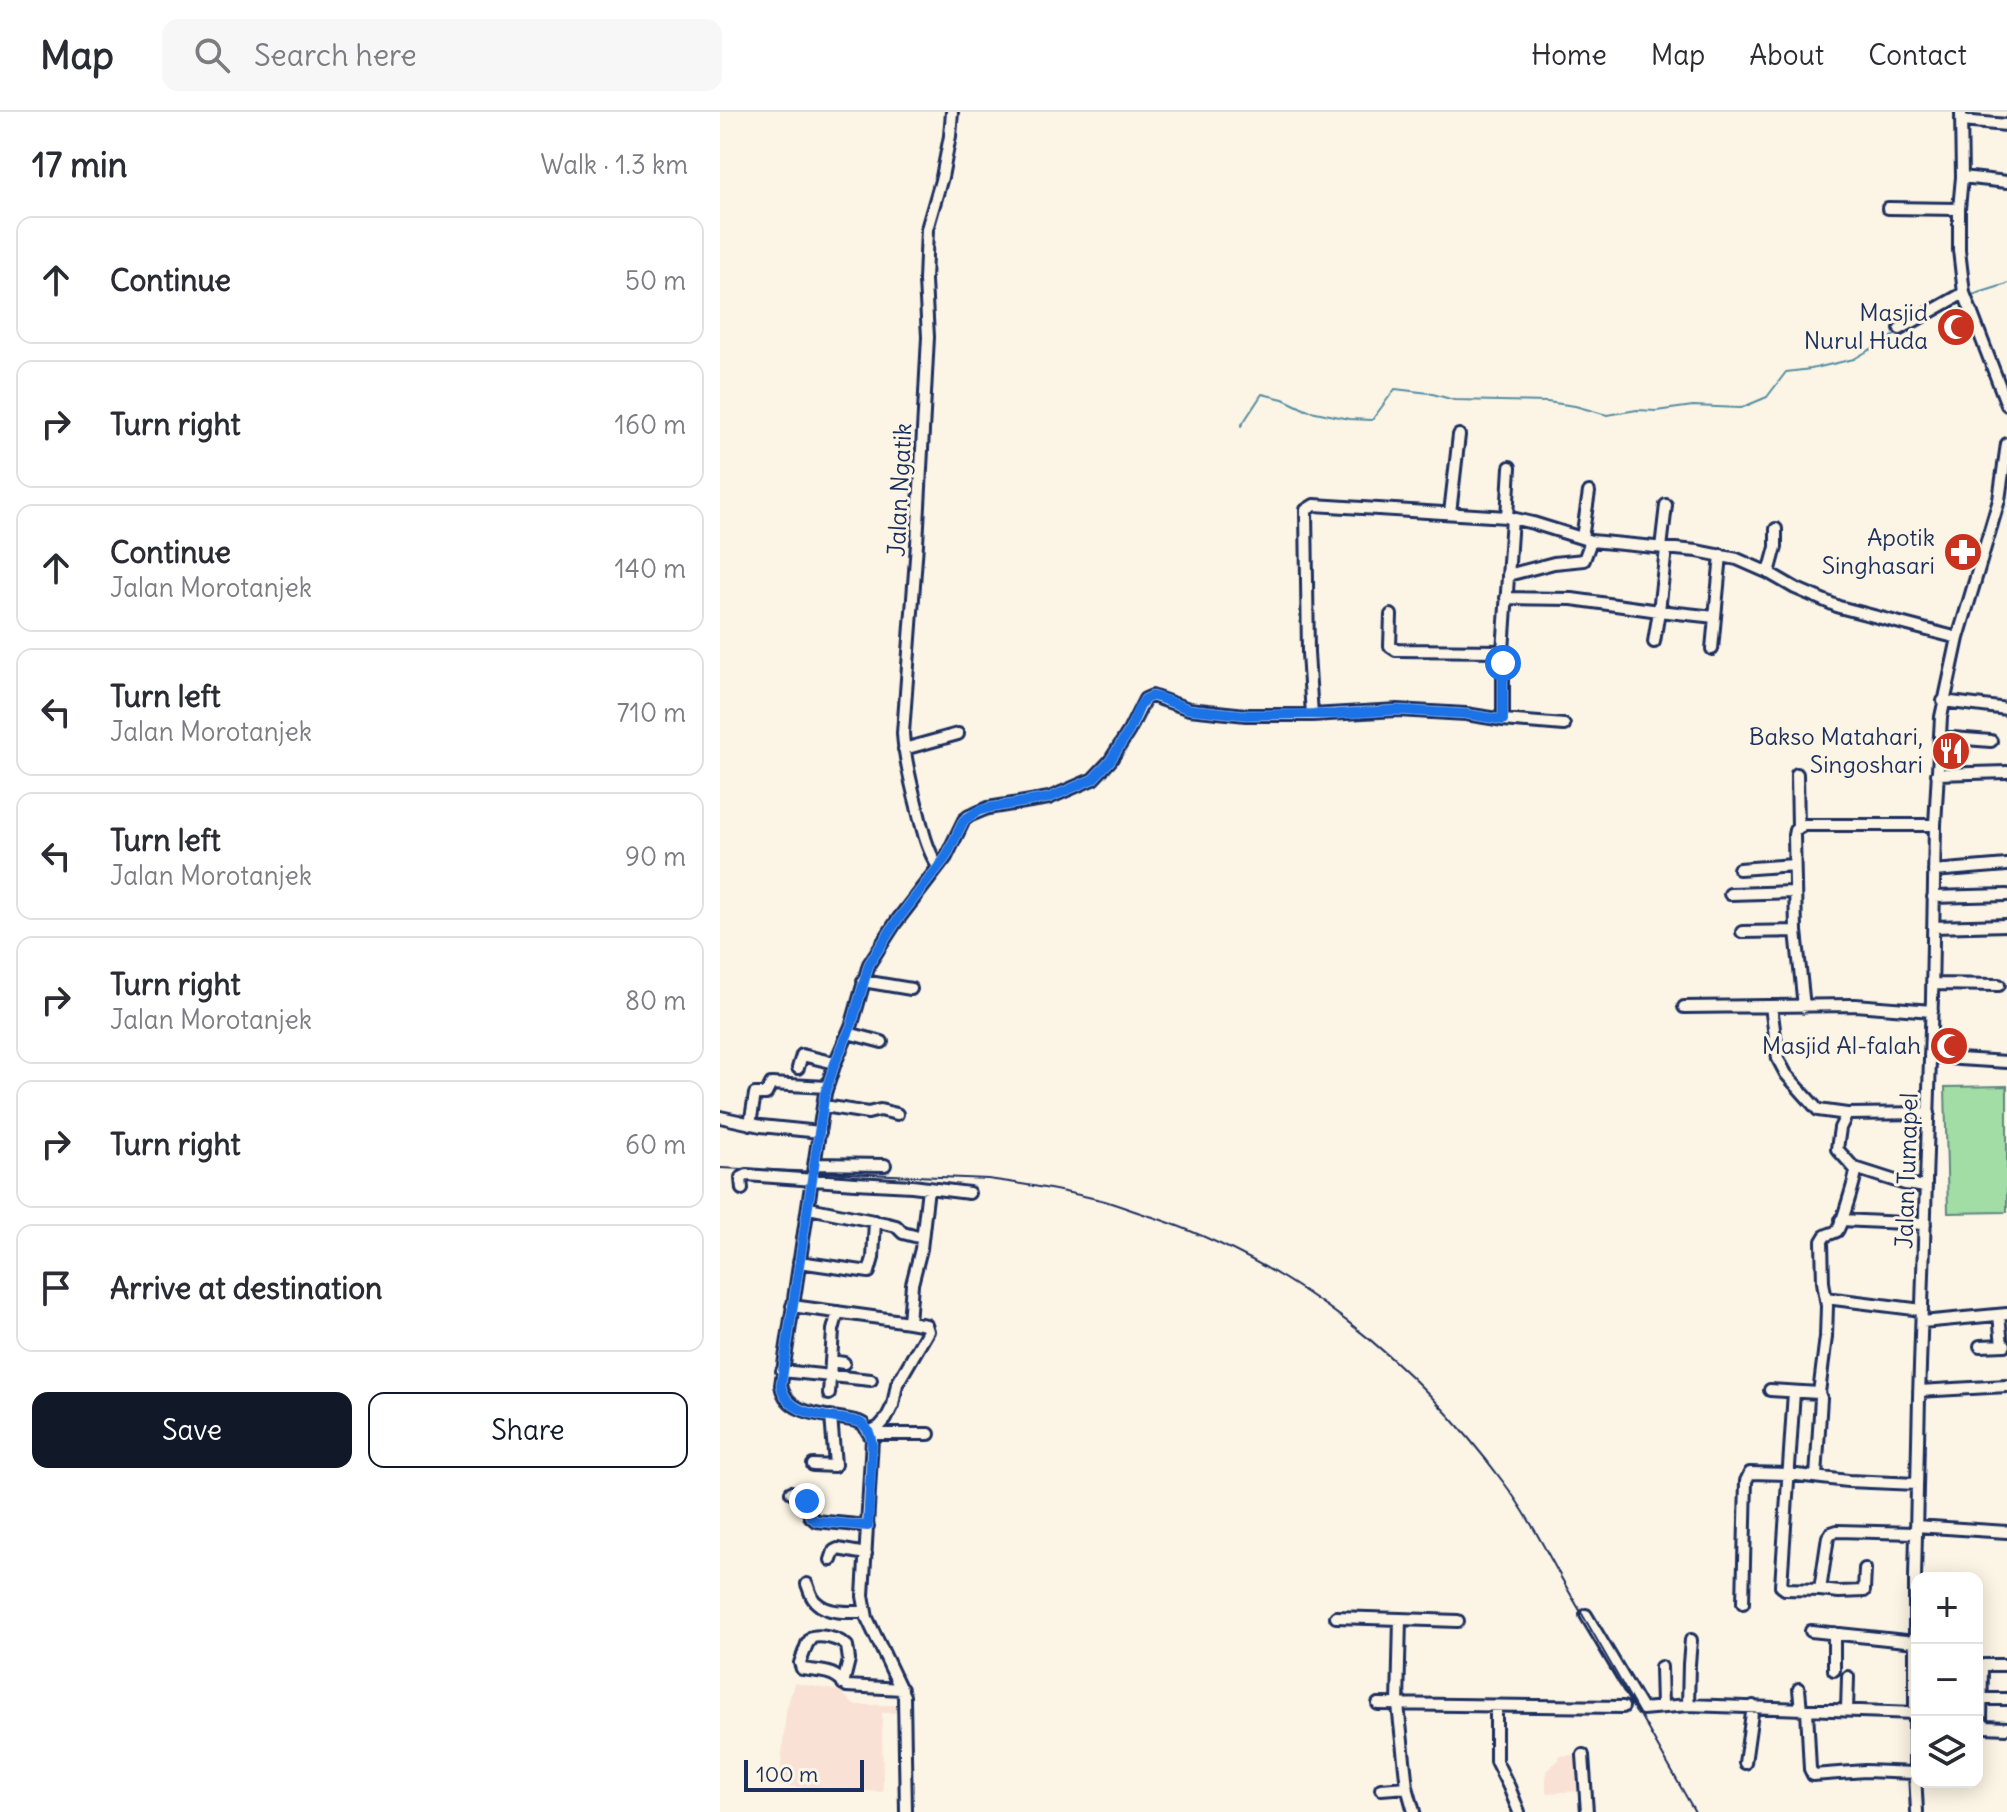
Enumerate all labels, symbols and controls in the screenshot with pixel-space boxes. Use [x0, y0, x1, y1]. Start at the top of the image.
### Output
search box [162, 19, 722, 91]
text: Map [40, 32, 114, 79]
icon: search [190, 33, 234, 77]
text: Search here [254, 36, 417, 74]
text: Home [1531, 37, 1607, 73]
text: Map [1651, 37, 1705, 73]
text: About [1749, 37, 1824, 73]
text: Contact [1868, 37, 1967, 73]
text: 17 min [32, 143, 127, 186]
text: Walk · 1.3 km [540, 148, 688, 181]
icon: ahead [34, 258, 78, 302]
text: Continue [110, 261, 231, 299]
text: 50 m [625, 264, 686, 297]
place label: Masjid Nurul Huda [1804, 297, 1928, 355]
mosque icon: Masjid Nurul Huda [1935, 306, 1977, 348]
icon: right [34, 402, 78, 446]
text: Turn right [110, 405, 241, 443]
text: 160 m [615, 408, 686, 441]
street label: Jalan Ngatik [881, 422, 917, 558]
place label: Apotik Singhasari [1822, 522, 1935, 580]
pharmacy icon: Apotik Singhasari [1942, 531, 1984, 573]
text: Continue [110, 533, 231, 571]
icon: ahead [34, 546, 78, 590]
text: 140 m [615, 552, 686, 585]
text: Jalan Morotanjek [110, 571, 312, 604]
route start [1485, 645, 1521, 681]
text: Turn left [110, 677, 221, 715]
icon: left [34, 690, 78, 734]
text: 710 m [617, 696, 686, 729]
text: Jalan Morotanjek [110, 715, 312, 748]
place label: Bakso Matahari, Singoshari [1749, 721, 1923, 779]
restaurant icon: Bakso Matahari, Singoshari [1930, 730, 1972, 772]
text: Turn left [110, 821, 221, 859]
icon: left [34, 834, 78, 878]
text: 90 m [625, 840, 686, 873]
text: Jalan Morotanjek [110, 859, 312, 892]
text: Turn right [110, 965, 241, 1003]
icon: right [34, 978, 78, 1022]
text: 80 m [625, 984, 686, 1017]
text: Jalan Morotanjek [110, 1003, 312, 1036]
mosque icon: Masjid Al-falah [1928, 1025, 1970, 1067]
place label: Masjid Al-falah [1762, 1030, 1921, 1060]
street label: Jalan Tumapel [1888, 1092, 1924, 1250]
icon: right [34, 1122, 78, 1166]
text: Turn right [110, 1125, 241, 1163]
text: 60 m [625, 1128, 686, 1161]
icon: arrive [34, 1266, 78, 1310]
text: Arrive at destination [110, 1269, 382, 1307]
button: Save [32, 1392, 352, 1468]
button: Share [368, 1392, 688, 1468]
route end [789, 1483, 825, 1519]
map controls [1911, 1572, 1983, 1788]
button: + [1911, 1572, 1983, 1644]
button: − [1911, 1644, 1983, 1716]
button: layers [1911, 1716, 1983, 1788]
scale bar [744, 1756, 864, 1792]
text: 100 m [756, 1760, 818, 1788]

